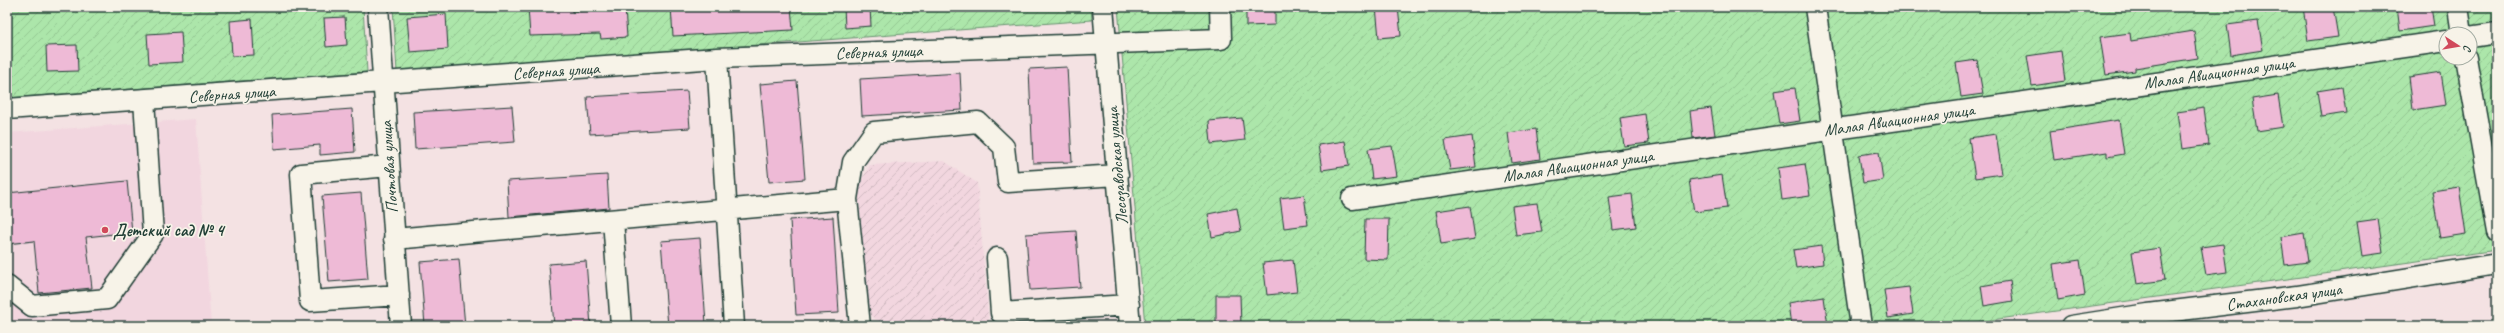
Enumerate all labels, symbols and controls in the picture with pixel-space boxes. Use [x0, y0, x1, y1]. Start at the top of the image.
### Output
north arrow [2438, 26, 2478, 66]
street label: Северная улица [835, 40, 924, 64]
text: С [2460, 44, 2475, 54]
street label: Малая Авиационная улица [2142, 52, 2298, 94]
street label: Северная улица [512, 57, 602, 85]
street label: Северная улица [188, 80, 278, 108]
street label: Малая Авиационная улица [1822, 99, 1978, 141]
street label: Лесозаводская улица [1101, 104, 1134, 226]
street label: Почтовая улица [375, 119, 403, 214]
street label: Малая Авиационная улица [1501, 145, 1657, 187]
place label: Детский сад № 4 [113, 220, 226, 241]
marker: Детский сад № 4 [100, 225, 110, 235]
street label: Стахановская улица [2225, 278, 2344, 315]

